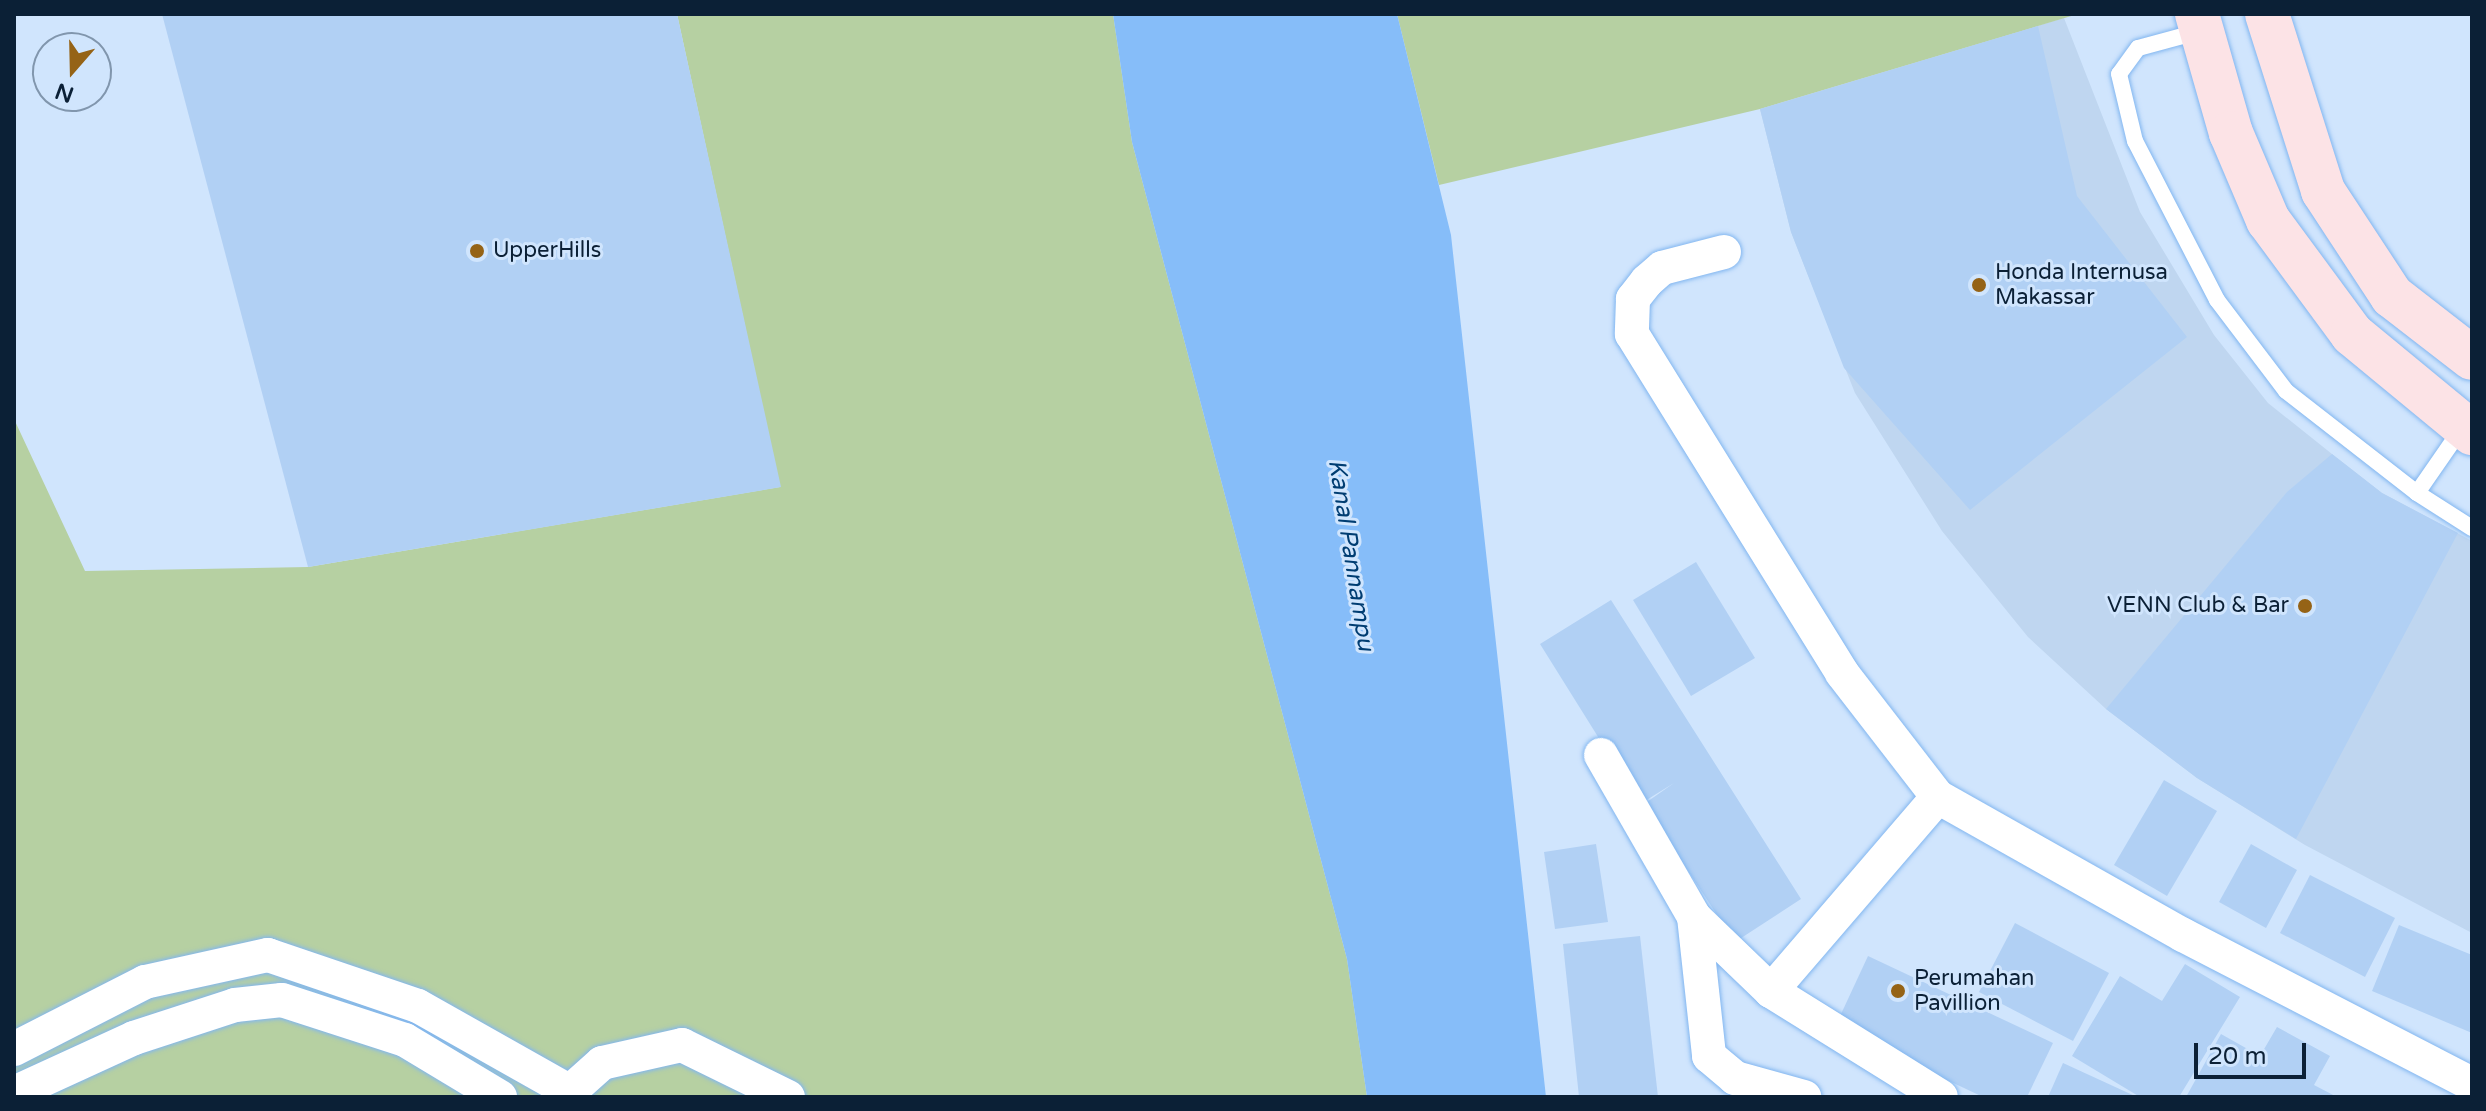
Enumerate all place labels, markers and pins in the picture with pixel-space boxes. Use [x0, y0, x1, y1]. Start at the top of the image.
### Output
place label: UpperHills [493, 238, 601, 264]
marker: UpperHills [468, 242, 486, 260]
place label: Honda Internusa Makassar [1995, 259, 2168, 310]
marker: Honda Internusa Makassar [1970, 276, 1988, 294]
place label: VENN Club & Bar [2107, 593, 2289, 619]
marker: VENN Club & Bar [2296, 597, 2314, 615]
place label: Perumahan Pavillion [1914, 965, 2034, 1016]
marker: Perumahan Pavillion [1889, 982, 1907, 1000]

